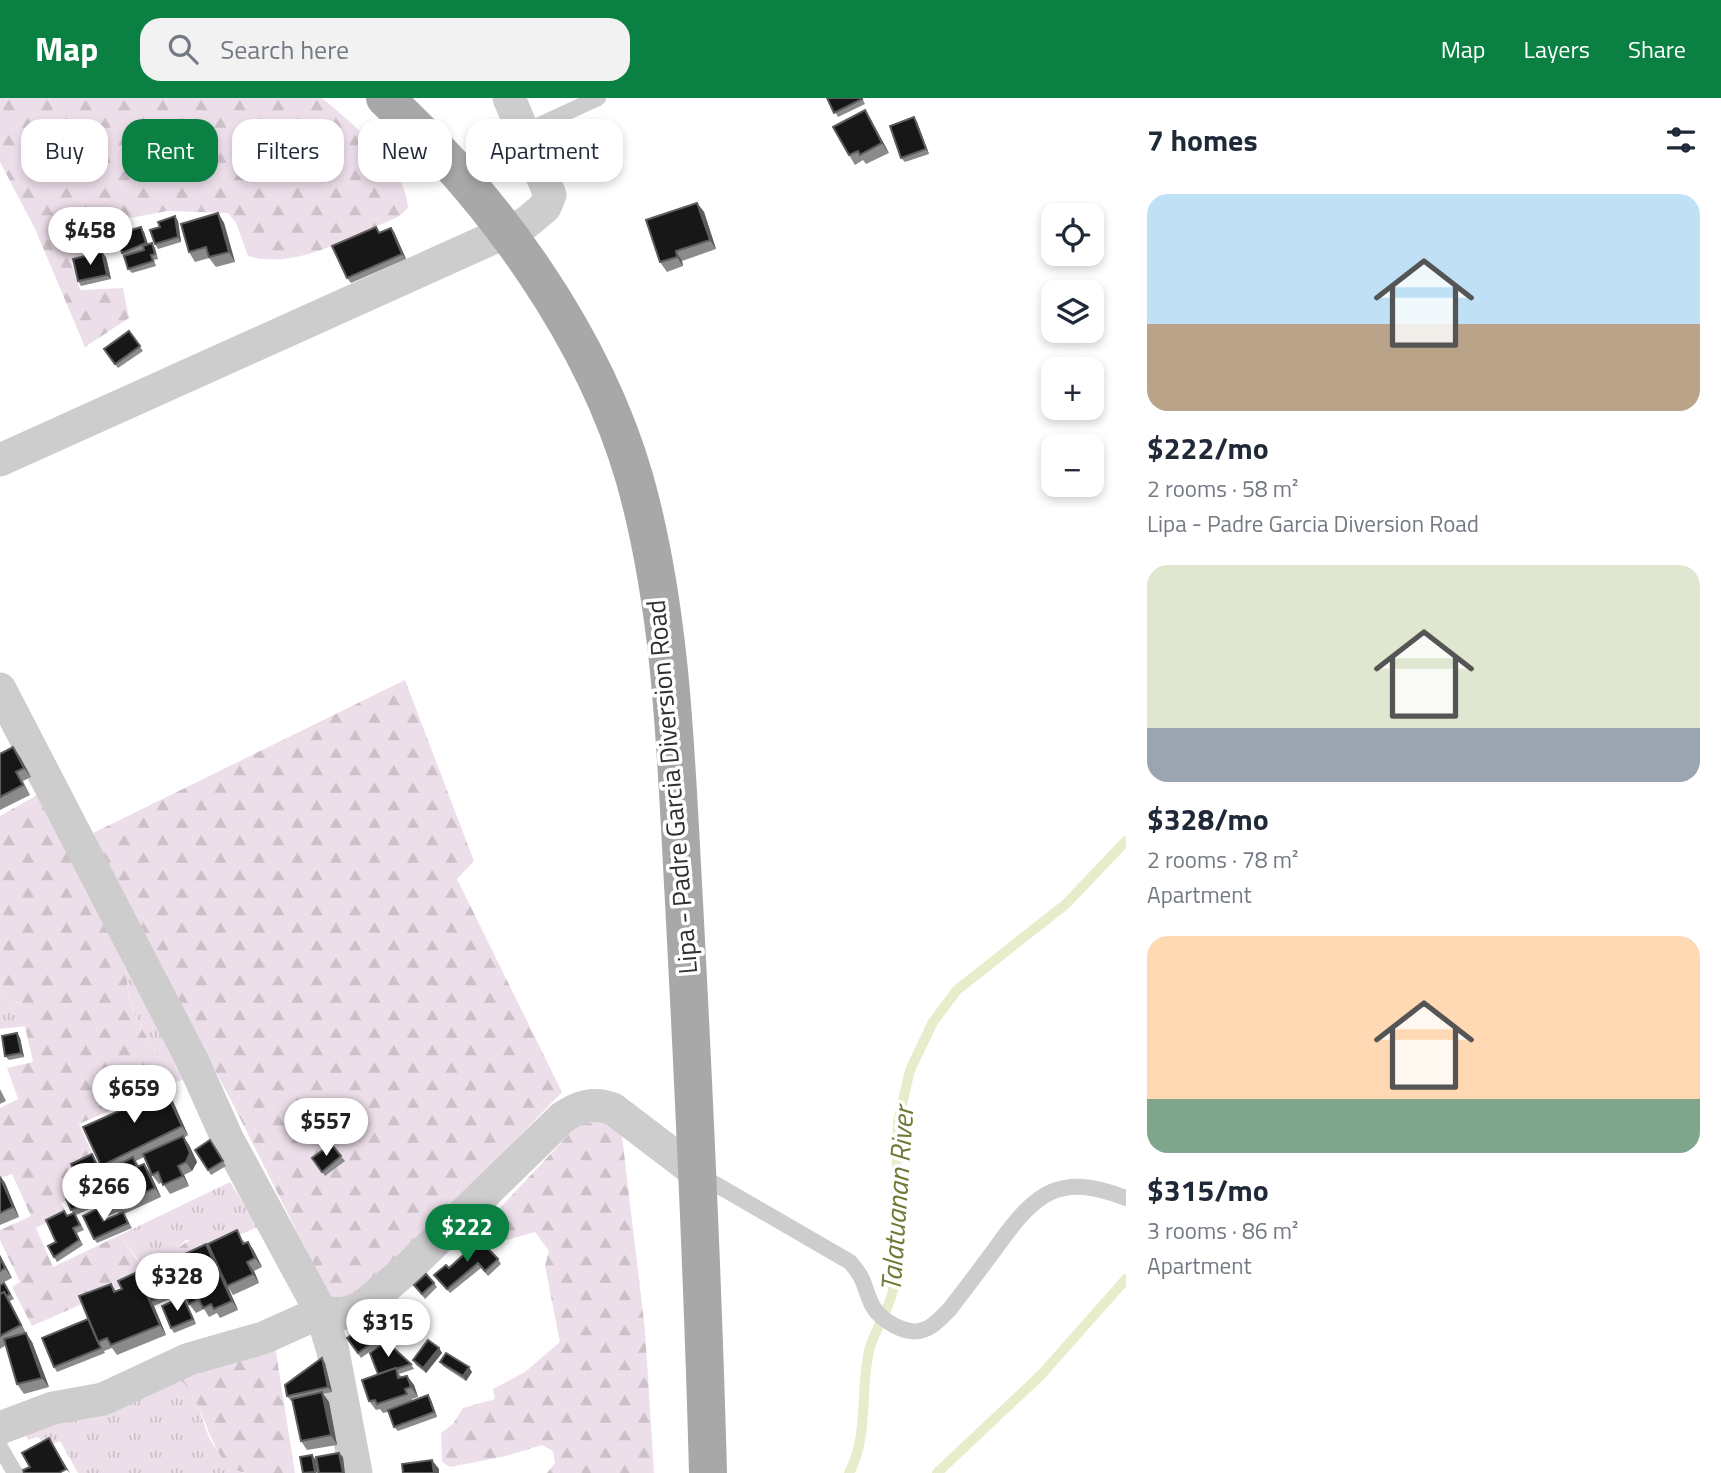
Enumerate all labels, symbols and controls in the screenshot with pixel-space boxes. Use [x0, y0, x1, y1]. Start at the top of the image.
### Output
search box [140, 18, 630, 81]
text: Map [35, 24, 98, 74]
icon: search [164, 30, 202, 68]
text: Search here [220, 30, 349, 69]
text: Map [1441, 31, 1486, 67]
text: Layers [1524, 31, 1590, 67]
text: Share [1628, 31, 1686, 67]
text: 7 homes [1147, 117, 1258, 163]
chip: Buy [21, 119, 108, 182]
chip: Rent [122, 119, 218, 182]
chip: Filters [232, 119, 344, 182]
chip: New [358, 119, 452, 182]
chip: Apartment [466, 119, 623, 182]
icon: filters [1662, 121, 1700, 159]
map controls [1041, 203, 1104, 497]
button: locate [1041, 203, 1104, 266]
pin: $458 [49, 208, 131, 267]
text: $458 [64, 212, 116, 247]
icon: home [1361, 240, 1487, 366]
button: layers [1041, 280, 1104, 343]
button: + [1041, 357, 1104, 420]
text: $222/mo [1147, 425, 1269, 471]
button: − [1041, 434, 1104, 497]
text: 2 rooms · 58 m² [1147, 471, 1298, 506]
text: Lipa - Padre Garcia Diversion Road [1147, 506, 1479, 541]
street label: Lipa - Padre Garcia Diversion Road [636, 598, 707, 976]
icon: home [1361, 611, 1487, 737]
text: $328/mo [1147, 796, 1269, 842]
text: 2 rooms · 78 m² [1147, 842, 1298, 877]
text: Apartment [1147, 877, 1252, 912]
icon: home [1361, 982, 1487, 1108]
pin: $659 [93, 1066, 175, 1125]
text: $659 [108, 1070, 160, 1105]
pin: $557 [285, 1098, 367, 1158]
water label: Talatuanan River [869, 1102, 925, 1293]
text: $557 [300, 1103, 352, 1138]
pin: $266 [63, 1164, 145, 1223]
text: $315/mo [1147, 1167, 1269, 1213]
text: $266 [78, 1168, 130, 1203]
pin: $222 [426, 1204, 508, 1264]
text: $222 [441, 1209, 493, 1244]
text: 3 rooms · 86 m² [1147, 1213, 1298, 1248]
text: Apartment [1147, 1248, 1252, 1283]
pin: $328 [136, 1254, 218, 1313]
text: $328 [151, 1258, 203, 1293]
pin: $315 [347, 1300, 429, 1359]
text: $315 [362, 1304, 414, 1339]

